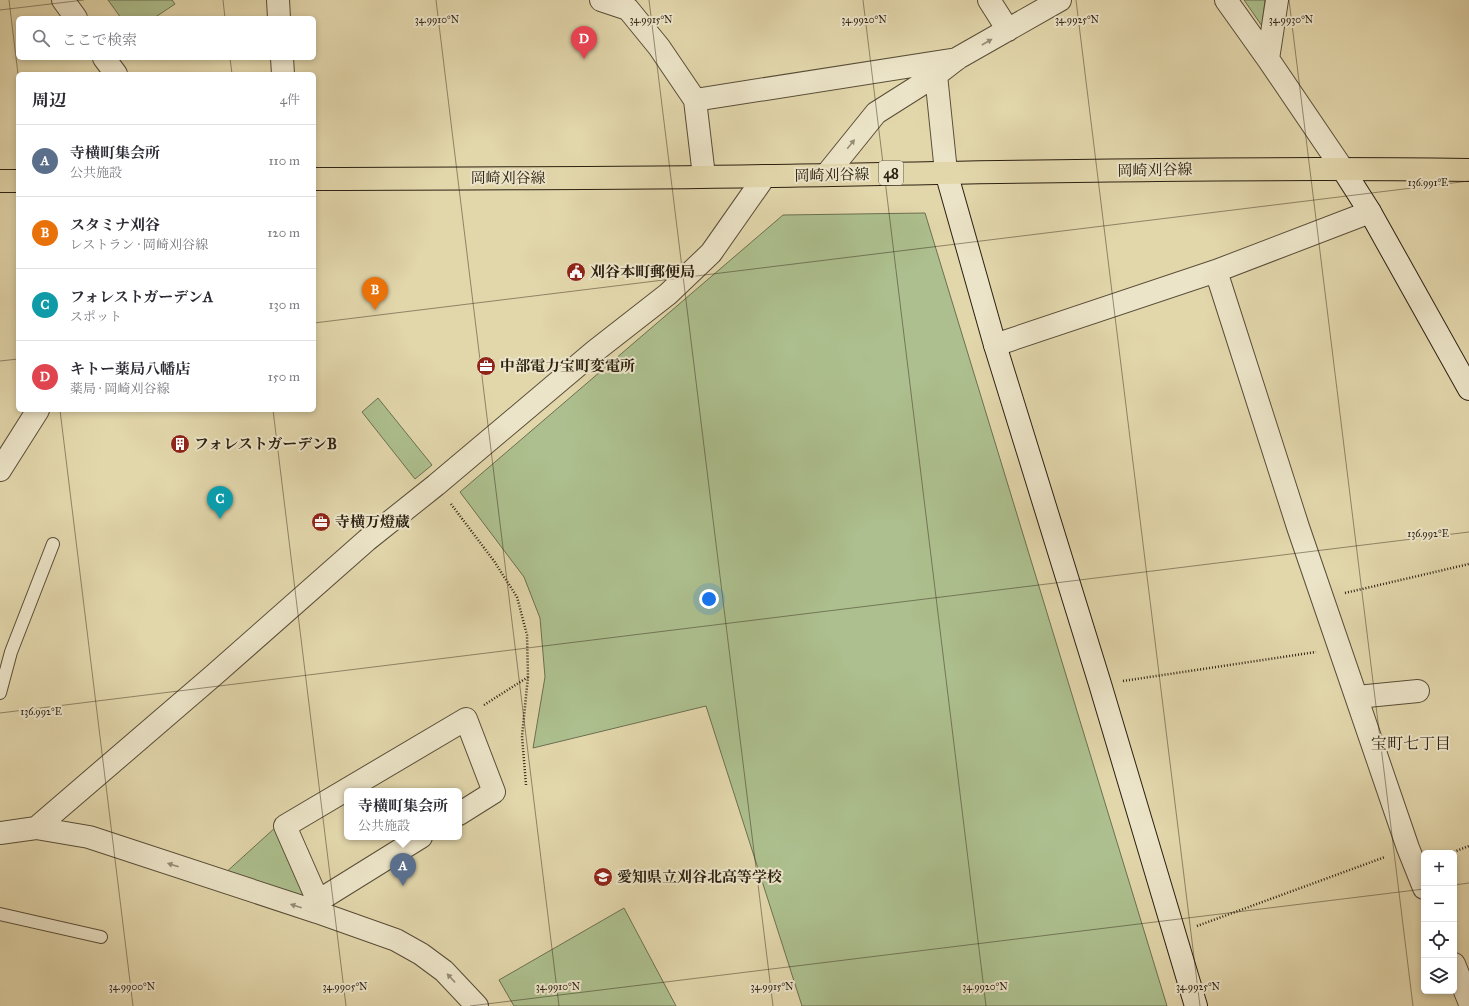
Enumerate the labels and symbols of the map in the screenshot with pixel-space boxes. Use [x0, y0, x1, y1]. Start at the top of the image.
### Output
text: 34.9910°N [415, 14, 460, 26]
text: 34.9915°N [629, 14, 673, 26]
text: 34.9920°N [841, 14, 887, 26]
text: 34.9925°N [1055, 14, 1100, 26]
text: 34.9930°N [1269, 14, 1314, 26]
pin: D [571, 26, 597, 59]
one-way arrow [981, 38, 993, 45]
one-way arrow [846, 139, 855, 150]
street label: 岡崎刈谷線 [1117, 160, 1193, 180]
road number: 48 [879, 161, 903, 185]
street label: 岡崎刈谷線 [794, 165, 870, 185]
street label: 岡崎刈谷線 [470, 169, 546, 187]
text: 136.991°E [1408, 177, 1448, 189]
public building icon: 刈谷本町郵便局 [565, 261, 587, 283]
place label: 刈谷本町郵便局 [590, 263, 695, 281]
pin: B [362, 277, 388, 310]
office icon: 中部電力宝町変電所 [475, 355, 497, 377]
place label: 中部電力宝町変電所 [500, 357, 635, 375]
building icon: フォレストガーデンB [169, 433, 191, 455]
place label: フォレストガーデンB [194, 435, 337, 453]
pin: C [207, 486, 233, 519]
office icon: 寺横万燈蔵 [310, 511, 332, 533]
place label: 寺横万燈蔵 [335, 513, 410, 531]
text: 136.992°E [1407, 528, 1449, 540]
your location [699, 589, 719, 609]
text: 136.992°E [20, 706, 62, 718]
district label: 宝町七丁目 [1371, 734, 1451, 753]
pin: A [390, 853, 416, 886]
one-way arrow [167, 862, 179, 868]
school or university icon: 愛知県立刈谷北高等学校 [592, 866, 614, 888]
place label: 愛知県立刈谷北高等学校 [617, 868, 782, 886]
one-way arrow [290, 903, 302, 909]
one-way arrow [446, 972, 455, 983]
text: 34.9900°N [109, 981, 156, 993]
text: 34.9905°N [322, 981, 368, 993]
text: 34.9910°N [536, 981, 581, 993]
text: 34.9915°N [750, 981, 794, 993]
text: 34.9920°N [962, 981, 1008, 993]
text: 34.9925°N [1176, 981, 1221, 993]

